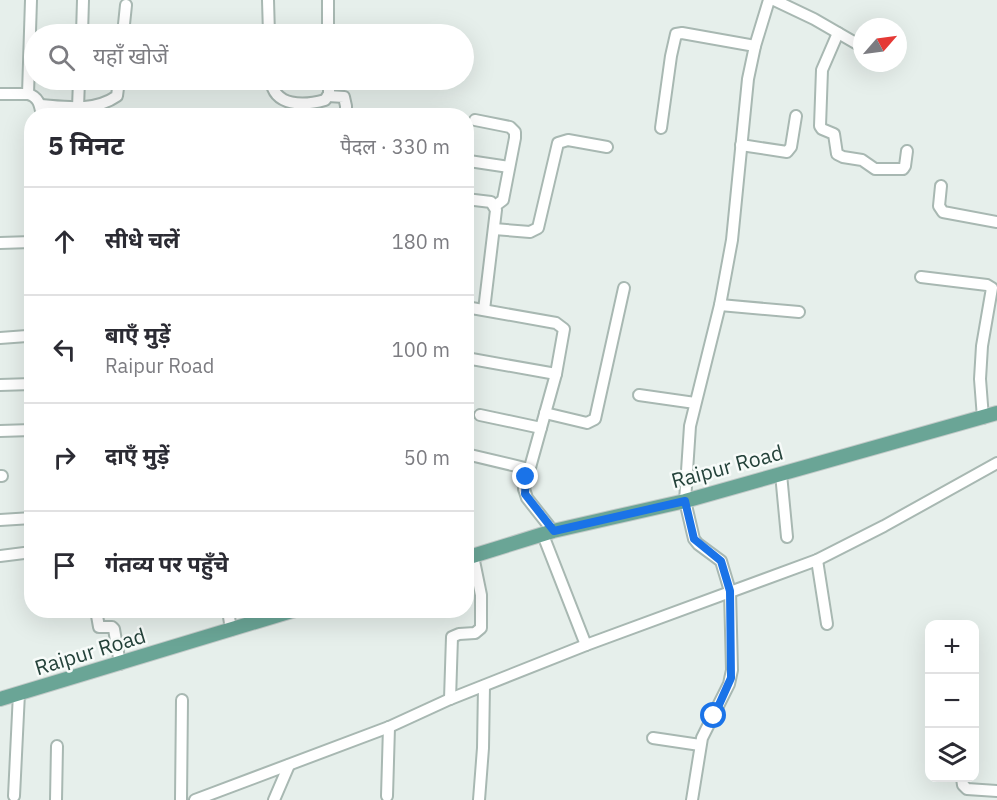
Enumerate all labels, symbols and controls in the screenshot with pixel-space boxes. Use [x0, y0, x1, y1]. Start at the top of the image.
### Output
north arrow [853, 18, 907, 72]
search box [24, 24, 474, 90]
icon: search [45, 41, 78, 74]
text: यहाँ खोजें [93, 41, 168, 70]
text: 5 मिनट [48, 128, 124, 162]
text: पैदल · 330 m [340, 133, 450, 160]
icon: ahead [48, 225, 81, 258]
text: सीधे चलें [105, 225, 180, 254]
text: 180 m [392, 228, 450, 255]
text: बाएँ मुड़ें [105, 320, 171, 349]
icon: left [48, 333, 81, 366]
text: 100 m [392, 336, 450, 363]
text: Raipur Road [105, 352, 214, 379]
street label: Raipur Road [668, 438, 786, 494]
icon: right [48, 441, 81, 474]
text: दाएँ मुड़ें [105, 441, 169, 470]
text: 50 m [404, 444, 450, 471]
route end [512, 463, 538, 489]
icon: arrive [48, 549, 81, 582]
text: गंतव्य पर पहुँचे [105, 549, 229, 578]
map controls [925, 620, 979, 782]
button: + [925, 620, 979, 674]
street label: Raipur Road [31, 621, 149, 681]
button: − [925, 674, 979, 728]
route start [700, 702, 726, 728]
button: layers [925, 728, 979, 782]

